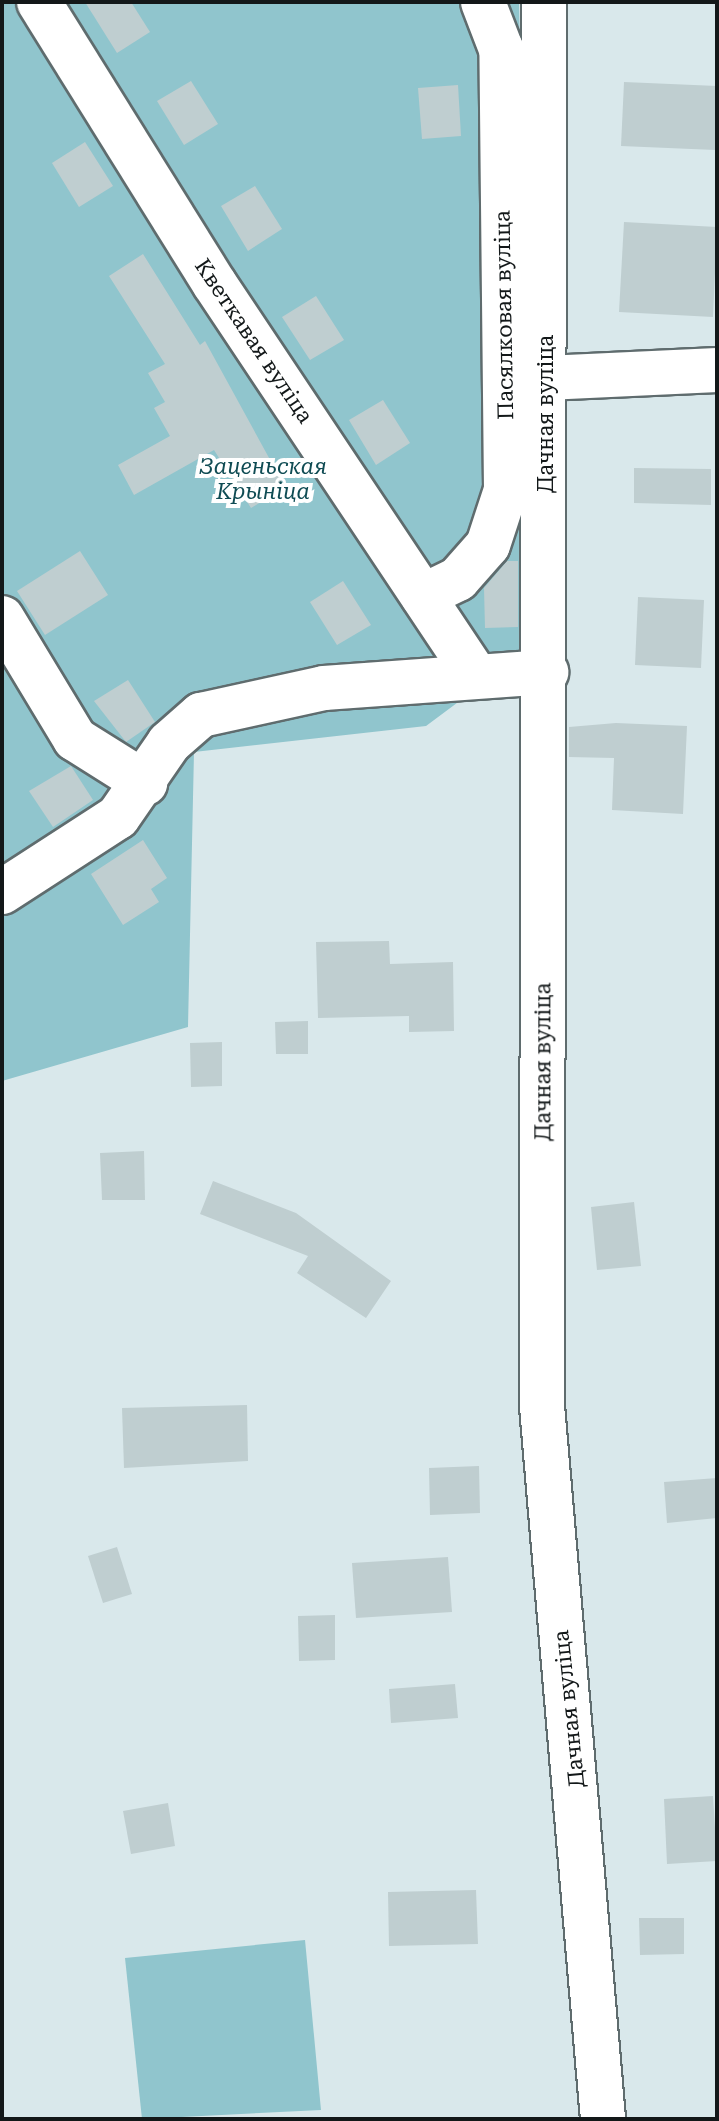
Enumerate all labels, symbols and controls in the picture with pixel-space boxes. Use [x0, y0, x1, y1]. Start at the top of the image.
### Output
street label: Пасялковая вуліца [489, 210, 519, 420]
street label: Кветкавая вуліца [189, 254, 319, 428]
street label: Дачная вуліца [533, 335, 559, 493]
park label: Заценьская Крыніца [199, 453, 327, 504]
street label: Дачная вуліца [530, 983, 556, 1141]
street label: Дачная вуліца [548, 1629, 590, 1789]

